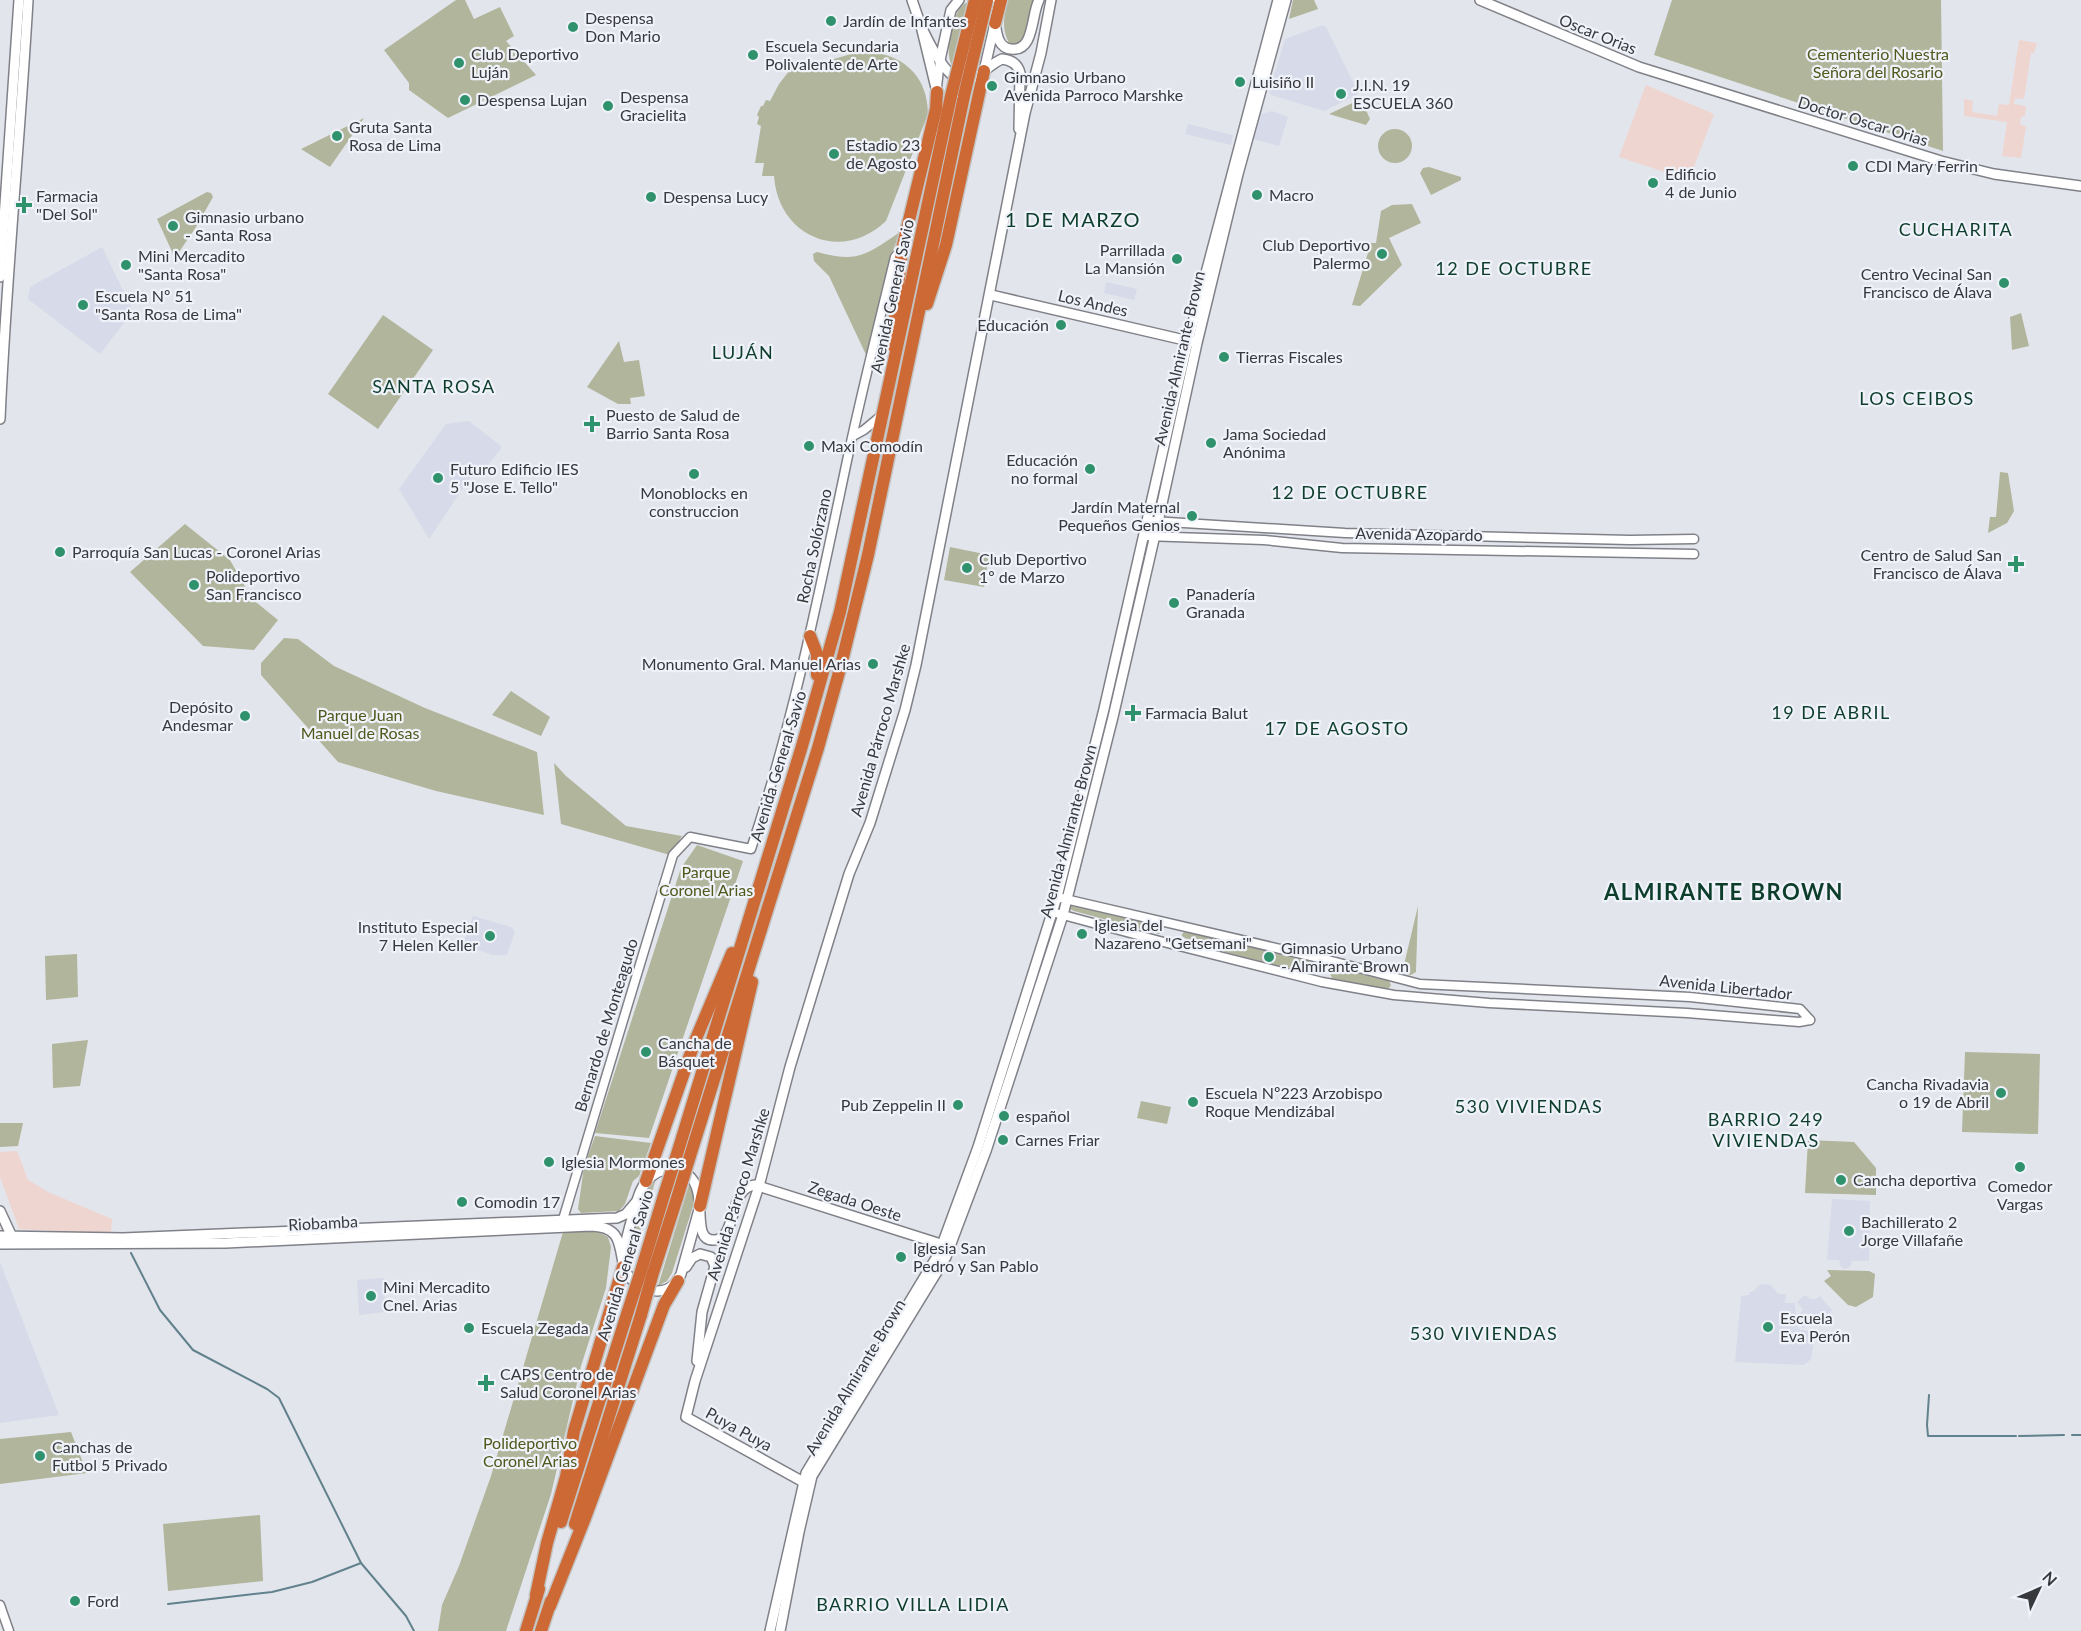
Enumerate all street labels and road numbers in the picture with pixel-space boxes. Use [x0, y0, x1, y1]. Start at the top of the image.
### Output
street label: Oscar Orias [1557, 9, 1640, 58]
street label: Doctor Oscar Orias [1796, 92, 1931, 149]
street label: Avenida General Savio [866, 217, 917, 375]
street label: Avenida Almirante Brown [1149, 269, 1208, 447]
street label: Los Andes [1056, 285, 1130, 320]
street label: Rocha Solórzano [792, 487, 835, 605]
street label: Avenida Azopardo [1355, 523, 1483, 544]
street label: Avenida Párroco Marshke [846, 641, 913, 819]
street label: Avenida General Savio [745, 688, 810, 844]
street label: Avenida Almirante Brown [1035, 742, 1100, 919]
street label: Bernardo de Monteagudo [570, 936, 641, 1114]
street label: Avenida Libertador [1659, 970, 1793, 1003]
street label: Avenida Párroco Marshke [702, 1105, 773, 1282]
street label: Zegada Oeste [806, 1176, 904, 1225]
street label: Avenida General Savio [592, 1187, 657, 1343]
street label: Riobamba [288, 1211, 358, 1234]
street label: Avenida Almirante Brown [801, 1295, 909, 1458]
street label: Puya Puya [703, 1403, 776, 1455]

